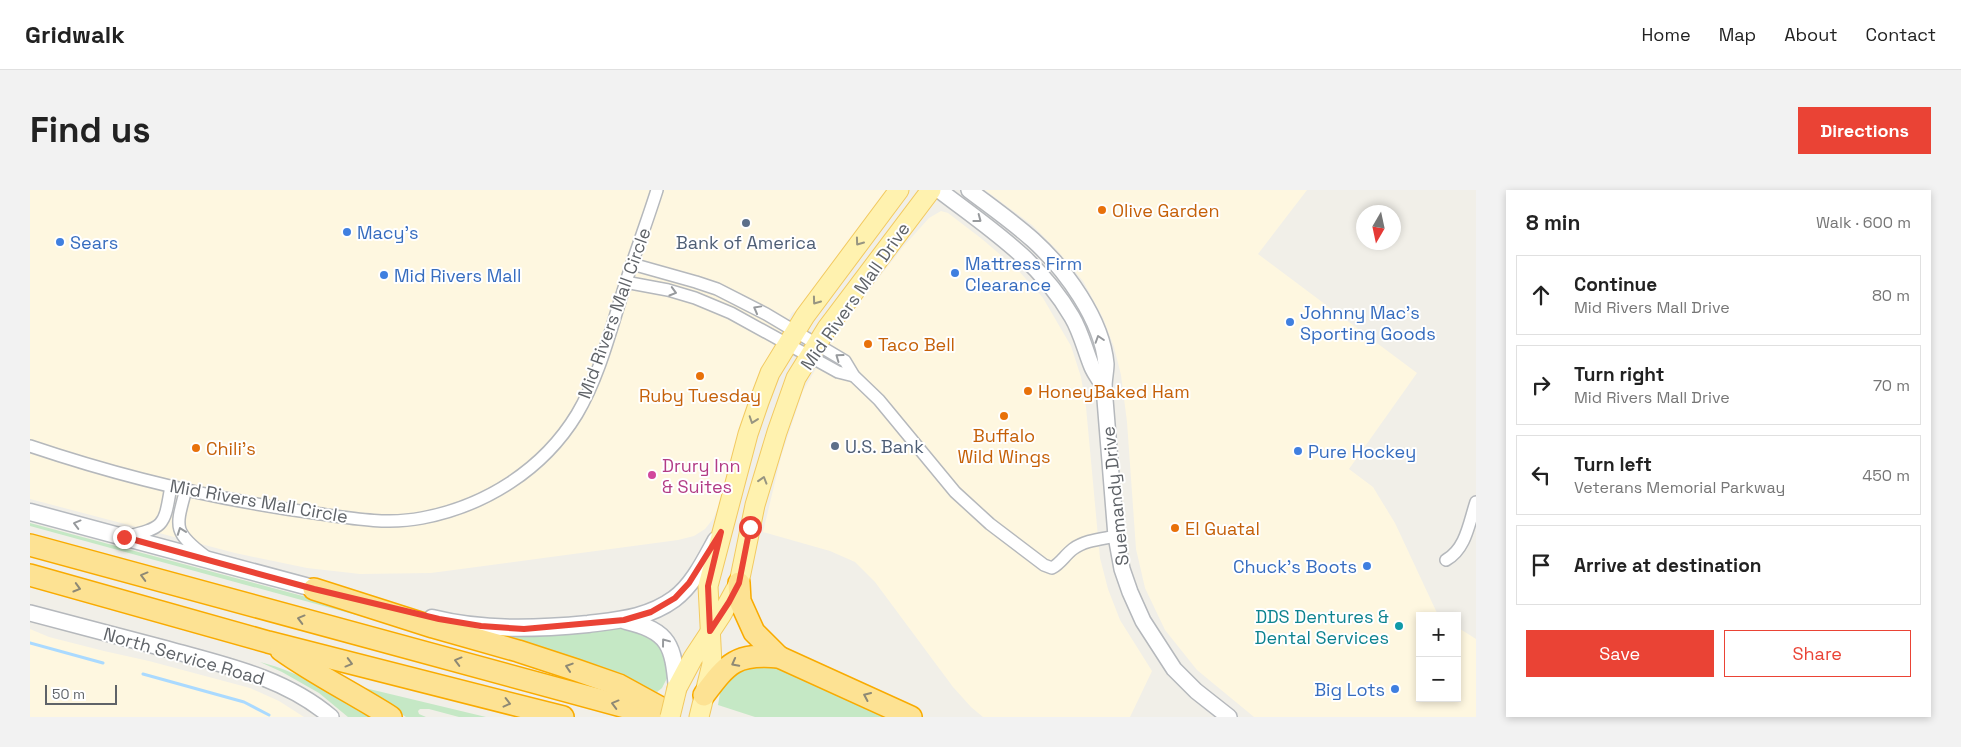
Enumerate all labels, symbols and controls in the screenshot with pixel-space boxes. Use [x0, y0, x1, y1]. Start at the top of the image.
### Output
text: Gridwalk [25, 19, 125, 50]
text: Home [1642, 23, 1691, 46]
text: Map [1719, 23, 1756, 46]
text: About [1784, 23, 1838, 46]
text: Contact [1866, 23, 1936, 46]
button: Directions [1798, 107, 1931, 154]
text: Find us [30, 108, 151, 152]
place label: Olive Garden [1112, 199, 1219, 222]
marker: Olive Garden [1096, 204, 1108, 216]
north arrow [1356, 205, 1401, 250]
text: 8 min [1526, 209, 1580, 236]
text: Walk · 600 m [1816, 212, 1911, 233]
one-way arrow [972, 213, 982, 222]
marker: Bank of America [740, 217, 752, 229]
street label: Mid Rivers Mall Drive [795, 218, 915, 374]
place label: Macy's [357, 221, 418, 244]
street label: Mid Rivers Mall Circle [572, 224, 656, 402]
marker: Macy's [341, 226, 353, 238]
place label: Sears [70, 231, 118, 254]
place label: Bank of America [676, 231, 816, 254]
marker: Sears [54, 236, 66, 248]
one-way arrow [857, 236, 865, 245]
place label: Mattress Firm Clearance [965, 252, 1082, 296]
place label: Mid Rivers Mall [394, 264, 521, 287]
marker: Mattress Firm Clearance [949, 267, 961, 279]
marker: Mid Rivers Mall [378, 269, 390, 281]
text: Continue [1574, 272, 1657, 297]
icon: ahead [1527, 281, 1555, 309]
text: 80 m [1872, 285, 1910, 306]
one-way arrow [669, 286, 677, 296]
one-way arrow [813, 295, 822, 305]
text: Mid Rivers Mall Drive [1574, 297, 1730, 318]
place label: Johnny Mac's Sporting Goods [1300, 301, 1436, 345]
one-way arrow [753, 305, 762, 315]
marker: Johnny Mac's Sporting Goods [1284, 316, 1296, 328]
place label: Taco Bell [878, 333, 955, 356]
one-way arrow [1095, 335, 1105, 343]
marker: Taco Bell [862, 338, 874, 350]
one-way arrow [835, 354, 845, 363]
text: Turn right [1574, 362, 1664, 387]
marker: Ruby Tuesday [694, 370, 706, 382]
icon: right [1527, 371, 1555, 399]
text: 70 m [1873, 375, 1910, 396]
place label: HoneyBaked Ham [1038, 380, 1190, 403]
place label: Ruby Tuesday [639, 384, 761, 407]
marker: HoneyBaked Ham [1022, 385, 1034, 397]
text: Mid Rivers Mall Drive [1574, 387, 1730, 408]
marker: Buffalo Wild Wings [998, 410, 1010, 422]
one-way arrow [749, 416, 759, 424]
place label: Buffalo Wild Wings [958, 424, 1050, 468]
street label: Suemandy Drive [1096, 425, 1134, 567]
place label: U.S. Bank [845, 435, 924, 458]
place label: Chili's [206, 437, 256, 460]
marker: U.S. Bank [829, 440, 841, 452]
place label: Pure Hockey [1308, 440, 1416, 463]
marker: Chili's [190, 442, 202, 454]
marker: Pure Hockey [1292, 445, 1304, 457]
text: Turn left [1574, 452, 1652, 477]
place label: Drury Inn & Suites [662, 454, 741, 498]
icon: left [1527, 461, 1555, 489]
text: 450 m [1862, 465, 1910, 486]
marker: Drury Inn & Suites [646, 469, 658, 481]
street label: Mid Rivers Mall Circle [168, 474, 350, 528]
one-way arrow [757, 477, 767, 485]
text: Veterans Memorial Parkway [1574, 477, 1785, 498]
route start [739, 516, 762, 539]
place label: El Guatal [1185, 517, 1260, 540]
one-way arrow [73, 520, 81, 530]
marker: El Guatal [1169, 522, 1181, 534]
route end [113, 526, 136, 549]
one-way arrow [177, 527, 187, 536]
icon: arrive [1527, 551, 1555, 579]
text: Arrive at destination [1574, 553, 1762, 578]
place label: Chuck's Boots [1233, 555, 1357, 578]
marker: Chuck's Boots [1361, 560, 1373, 572]
one-way arrow [140, 571, 149, 582]
one-way arrow [72, 582, 81, 592]
place label: DDS Dentures & Dental Services [1255, 605, 1389, 649]
map controls [1416, 612, 1461, 702]
button: + [1416, 612, 1461, 657]
one-way arrow [298, 614, 306, 624]
marker: DDS Dentures & Dental Services [1393, 620, 1405, 632]
street label: North Service Road [101, 622, 267, 690]
button: Save [1526, 630, 1714, 677]
button: Share [1724, 630, 1911, 677]
one-way arrow [663, 639, 671, 648]
one-way arrow [345, 657, 354, 668]
one-way arrow [454, 657, 462, 667]
one-way arrow [731, 657, 740, 667]
button: − [1416, 657, 1461, 702]
one-way arrow [565, 663, 574, 673]
place label: Big Lots [1314, 678, 1385, 701]
scale bar [45, 682, 118, 705]
marker: Big Lots [1389, 683, 1401, 695]
text: 50 m [52, 685, 85, 703]
one-way arrow [863, 692, 872, 703]
one-way arrow [502, 697, 511, 708]
one-way arrow [610, 699, 619, 710]

